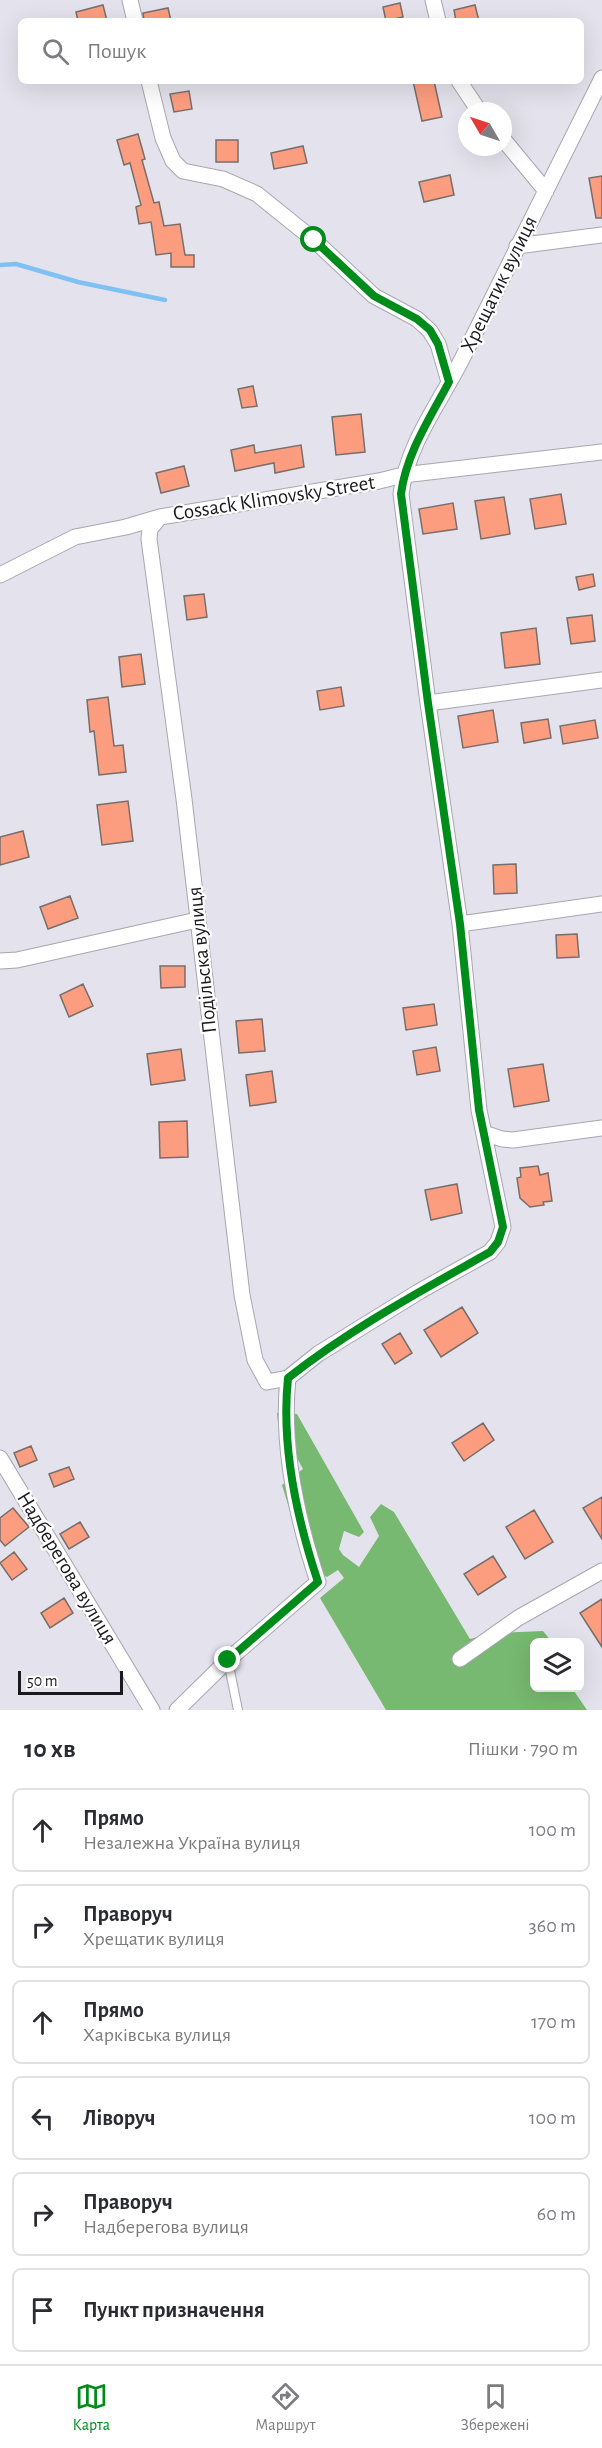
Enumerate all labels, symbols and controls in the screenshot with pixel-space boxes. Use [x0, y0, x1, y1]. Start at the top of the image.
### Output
search box [18, 18, 584, 84]
icon: search [39, 35, 72, 68]
text: Пошук [87, 40, 146, 62]
north arrow [458, 102, 512, 156]
street label: Хрещатик вулиця [457, 213, 541, 355]
route start [300, 226, 326, 252]
street label: Cossack Klimovsky Street [172, 472, 377, 524]
street label: Подільска вулиця [184, 885, 220, 1035]
street label: Надберегова вулиця [13, 1488, 121, 1648]
map controls [530, 1638, 584, 1692]
button: layers [530, 1638, 584, 1692]
route end [214, 1646, 240, 1672]
scale bar [18, 1668, 123, 1696]
text: 50 m [27, 1673, 58, 1689]
text: 10 хв [24, 1736, 76, 1762]
text: Пішки · 790 m [468, 1739, 578, 1759]
text: Прямо [83, 1807, 144, 1829]
icon: ahead [26, 1814, 59, 1847]
text: 100 m [529, 1820, 576, 1840]
text: Незалежна Україна вулиця [83, 1833, 301, 1853]
text: Праворуч [83, 1903, 173, 1925]
icon: right [26, 1910, 59, 1943]
text: 360 m [529, 1916, 576, 1936]
text: Хрещатик вулиця [83, 1929, 225, 1949]
text: Прямо [83, 1999, 144, 2021]
icon: ahead [26, 2006, 59, 2039]
text: 170 m [531, 2012, 576, 2032]
text: Харківська вулиця [83, 2025, 231, 2045]
icon: left [26, 2102, 59, 2135]
text: Ліворуч [83, 2107, 156, 2129]
text: 100 m [529, 2108, 576, 2128]
text: Праворуч [83, 2191, 173, 2213]
icon: right [26, 2198, 59, 2231]
text: 60 m [537, 2204, 576, 2224]
text: Надберегова вулиця [83, 2217, 249, 2237]
icon: arrive [26, 2294, 59, 2327]
text: Пункт призначення [83, 2299, 265, 2321]
tab: Карта [73, 2380, 110, 2435]
tab: Маршрут [255, 2380, 315, 2435]
tab: Збережені [461, 2380, 529, 2435]

